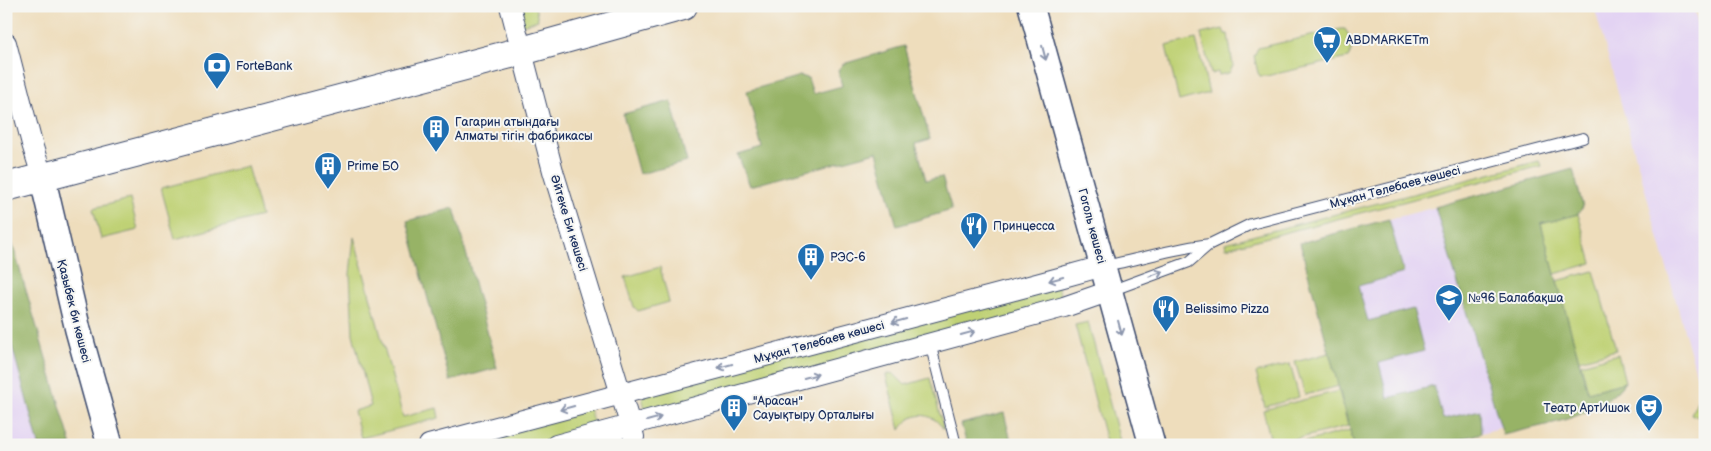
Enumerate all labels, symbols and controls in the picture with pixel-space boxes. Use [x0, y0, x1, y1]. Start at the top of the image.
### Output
supermarket icon: ABDMARKETm [1312, 25, 1342, 64]
place label: ABDMARKETm [1346, 33, 1429, 48]
one-way arrow [1040, 45, 1050, 61]
bank icon: ForteBank [202, 51, 232, 90]
place label: ForteBank [236, 59, 292, 74]
building icon: Гагарин атындағы Алматы тігін фабрикасы [421, 114, 451, 153]
place label: Гагарин атындағы Алматы тігін фабрикасы [454, 115, 593, 144]
building icon: Prime БО [313, 151, 343, 190]
place label: Prime БО [347, 159, 399, 174]
street label: Мұқан Төлебаев көшесі [1328, 163, 1462, 212]
street label: Әйтеке Би көшесі [547, 173, 590, 273]
street label: Гоголь көшесі [1074, 187, 1109, 265]
restaurant icon: Принцесса [959, 211, 989, 250]
place label: Принцесса [993, 219, 1055, 234]
building icon: РЭС-6 [796, 242, 826, 281]
place label: РЭС-6 [830, 250, 866, 265]
street label: Қазыбек би көшесі [53, 258, 94, 364]
one-way arrow [1148, 269, 1163, 278]
one-way arrow [1048, 275, 1064, 285]
school or university icon: №96 Балабақша [1434, 283, 1464, 322]
place label: №96 Балабақша [1468, 291, 1564, 306]
restaurant icon: Belissimo Pizza [1151, 294, 1181, 333]
place label: Belissimo Pizza [1185, 302, 1269, 317]
one-way arrow [891, 317, 907, 326]
street label: Мұқан Төлебаев көшесі [752, 318, 886, 367]
one-way arrow [1116, 319, 1126, 335]
one-way arrow [959, 328, 975, 337]
one-way arrow [717, 362, 733, 372]
one-way arrow [803, 371, 819, 380]
building icon: "Арасан" Сауықтыру Орталығы [719, 393, 749, 432]
theatre icon: Театр АртИшок [1634, 393, 1664, 432]
place label: "Арасан" Сауықтыру Орталығы [753, 394, 874, 423]
place label: Театр АртИшок [1544, 401, 1631, 416]
one-way arrow [560, 403, 576, 413]
one-way arrow [646, 414, 662, 423]

